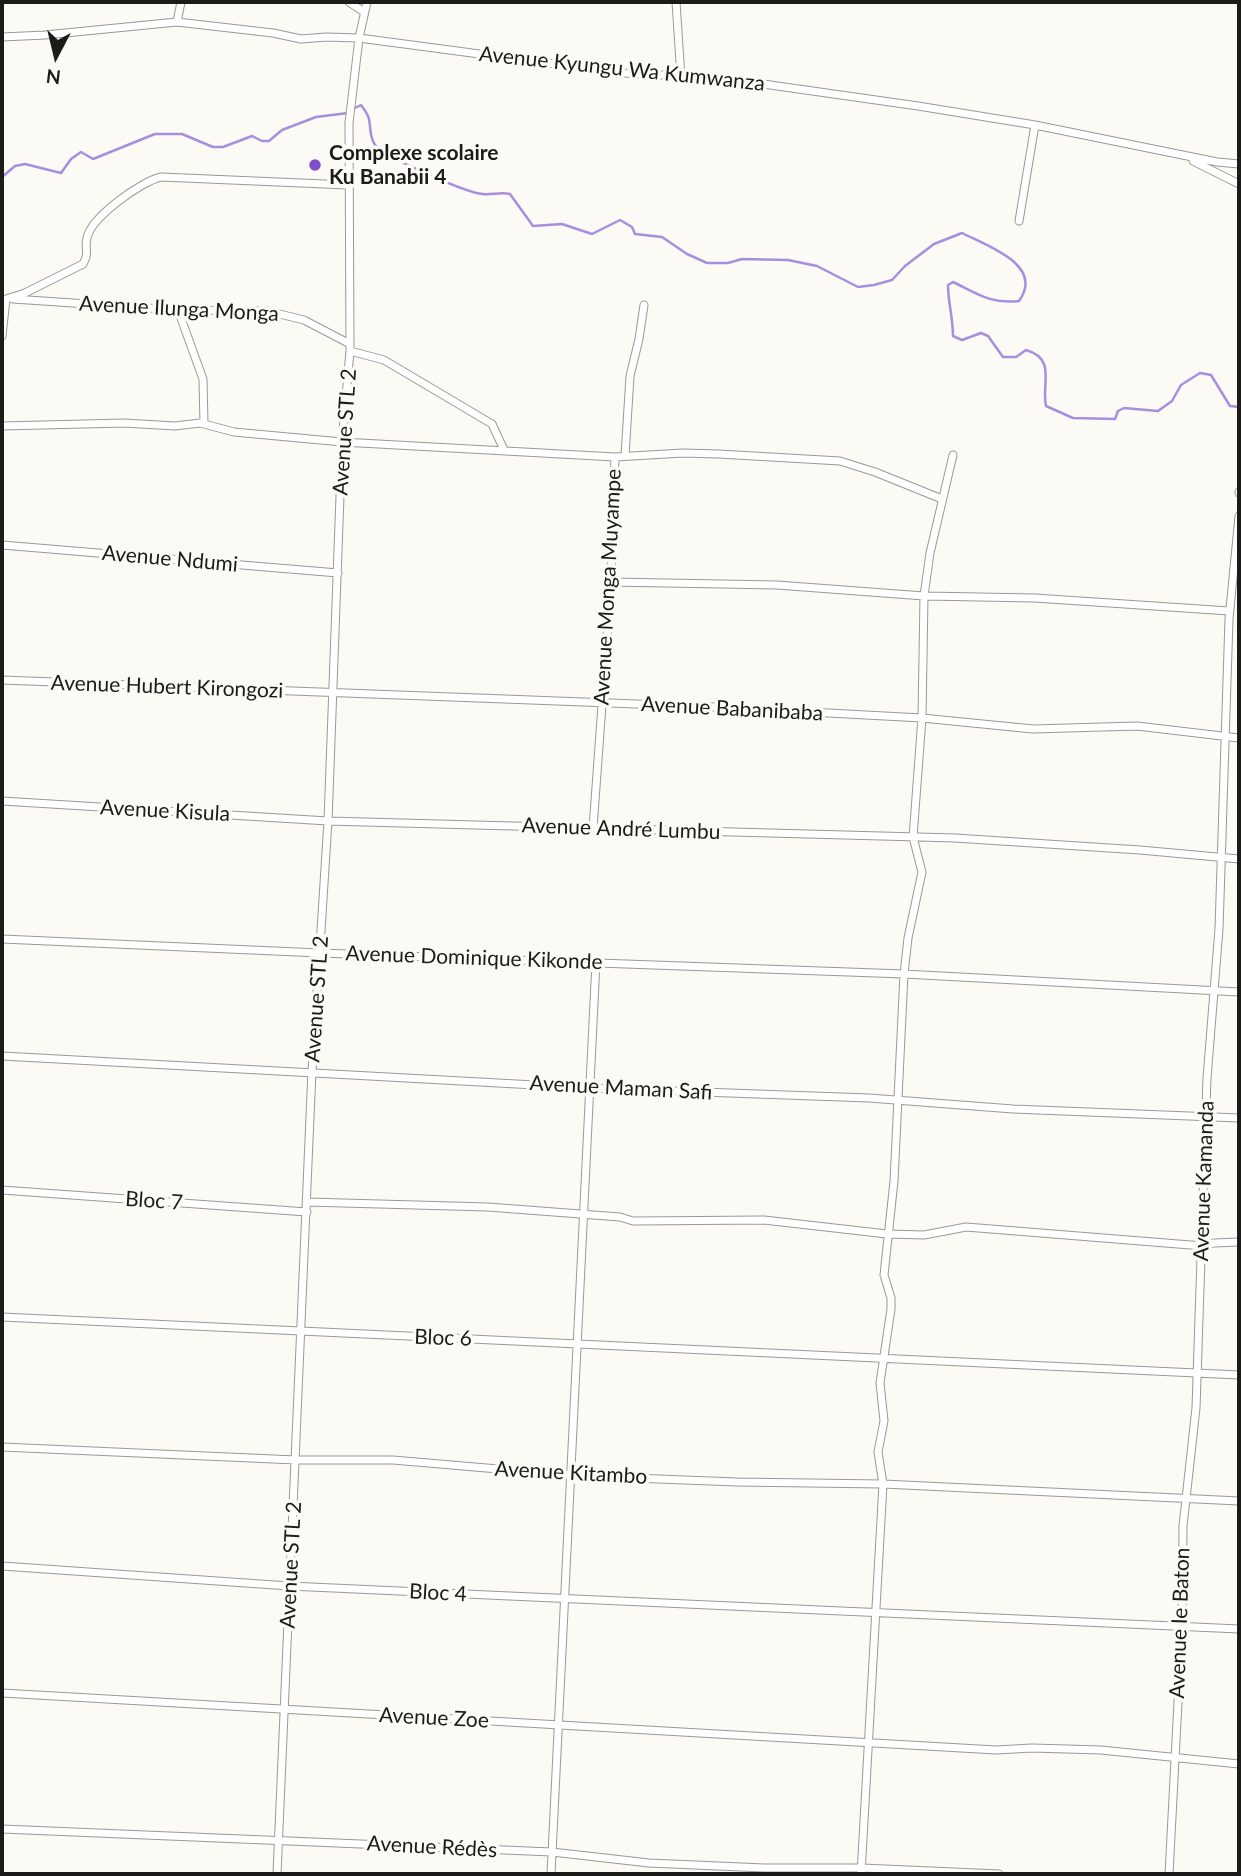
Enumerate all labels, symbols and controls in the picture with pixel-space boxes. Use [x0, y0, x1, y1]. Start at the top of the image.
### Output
north arrow [21, 21, 91, 91]
street label: Avenue Kyungu Wa Kumwanza [478, 41, 766, 97]
text: N [45, 65, 62, 90]
place label: Complexe scolaire Ku Banabii 4 [329, 140, 499, 190]
marker: Complexe scolaire Ku Banabii 4 [307, 157, 323, 173]
street label: Avenue Ilunga Monga [79, 291, 279, 327]
street label: Avenue STL 2 [328, 368, 362, 496]
street label: Avenue Monga Muyampe [589, 468, 627, 706]
street label: Avenue Ndumi [101, 541, 239, 577]
street label: Avenue Hubert Kirongozi [50, 670, 284, 704]
street label: Avenue Babanibaba [640, 692, 824, 726]
street label: Avenue Kisula [99, 795, 231, 827]
street label: Avenue André Lumbu [521, 813, 721, 845]
street label: Avenue STL 2 [300, 935, 334, 1063]
street label: Avenue Dominique Kikonde [345, 941, 603, 975]
street label: Avenue Maman Safi [529, 1071, 713, 1105]
street label: Avenue Kamanda [1189, 1100, 1219, 1262]
street label: Bloc 7 [124, 1186, 184, 1216]
street label: Bloc 6 [414, 1324, 472, 1352]
street label: Avenue Kitambo [494, 1456, 648, 1490]
street label: Avenue STL 2 [275, 1501, 307, 1629]
street label: Avenue le Baton [1165, 1547, 1195, 1699]
street label: Bloc 4 [408, 1579, 468, 1607]
street label: Avenue Zoe [378, 1703, 490, 1733]
street label: Avenue Rédès [366, 1831, 498, 1863]

